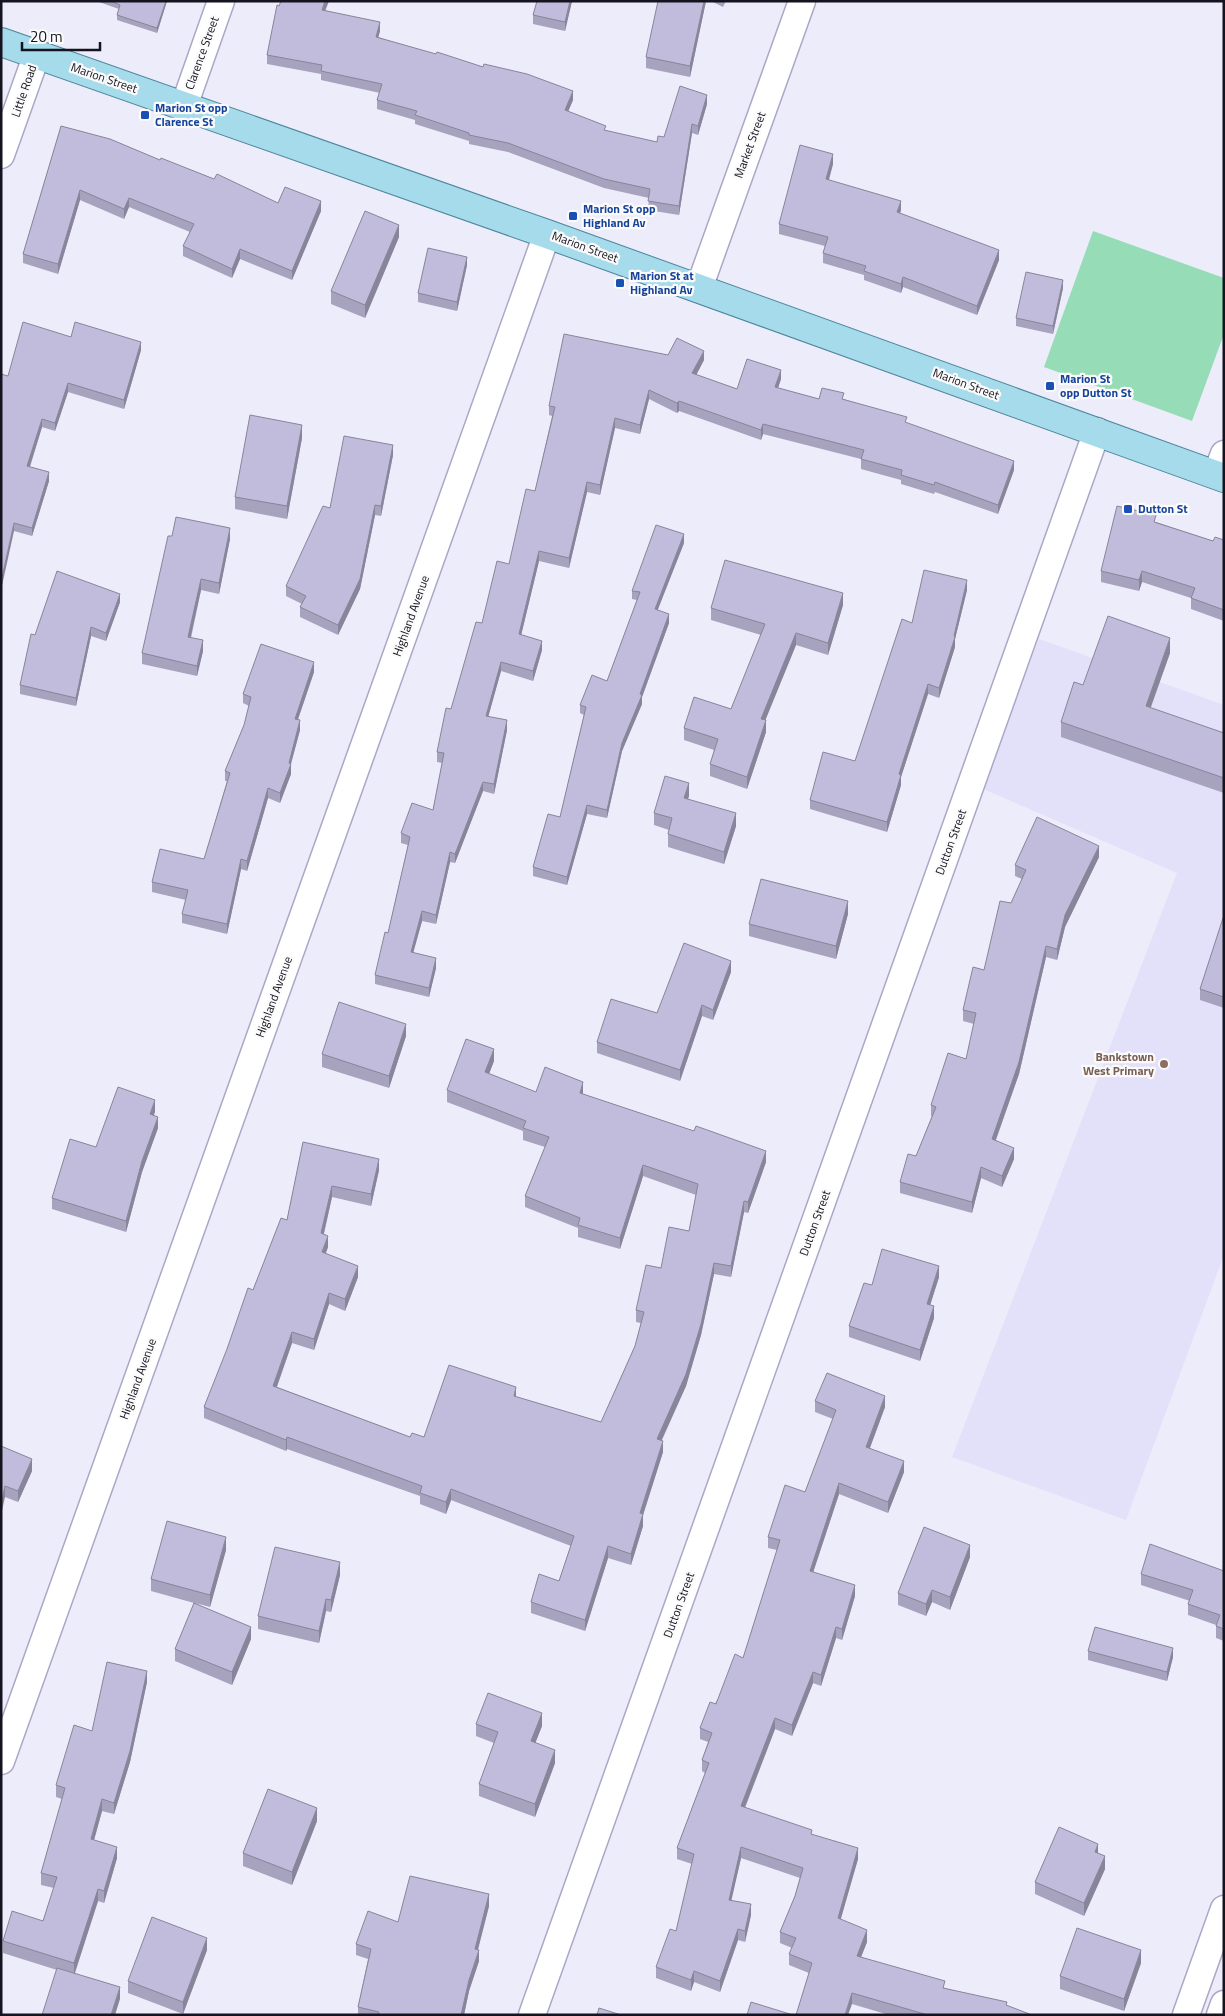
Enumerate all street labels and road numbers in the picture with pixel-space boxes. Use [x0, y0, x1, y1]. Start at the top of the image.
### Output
street label: Clarence Street [179, 13, 224, 92]
street label: Marion Street [68, 57, 141, 98]
street label: Little Road [6, 62, 41, 120]
street label: Market Street [729, 108, 771, 181]
street label: Marion Street [549, 226, 622, 268]
street label: Marion Street [930, 363, 1003, 405]
street label: Highland Avenue [387, 573, 434, 659]
street label: Dutton Street [930, 805, 972, 877]
street label: Highland Avenue [250, 954, 297, 1040]
street label: Dutton Street [794, 1186, 836, 1258]
street label: Highland Avenue [114, 1336, 161, 1422]
street label: Dutton Street [658, 1568, 700, 1640]

